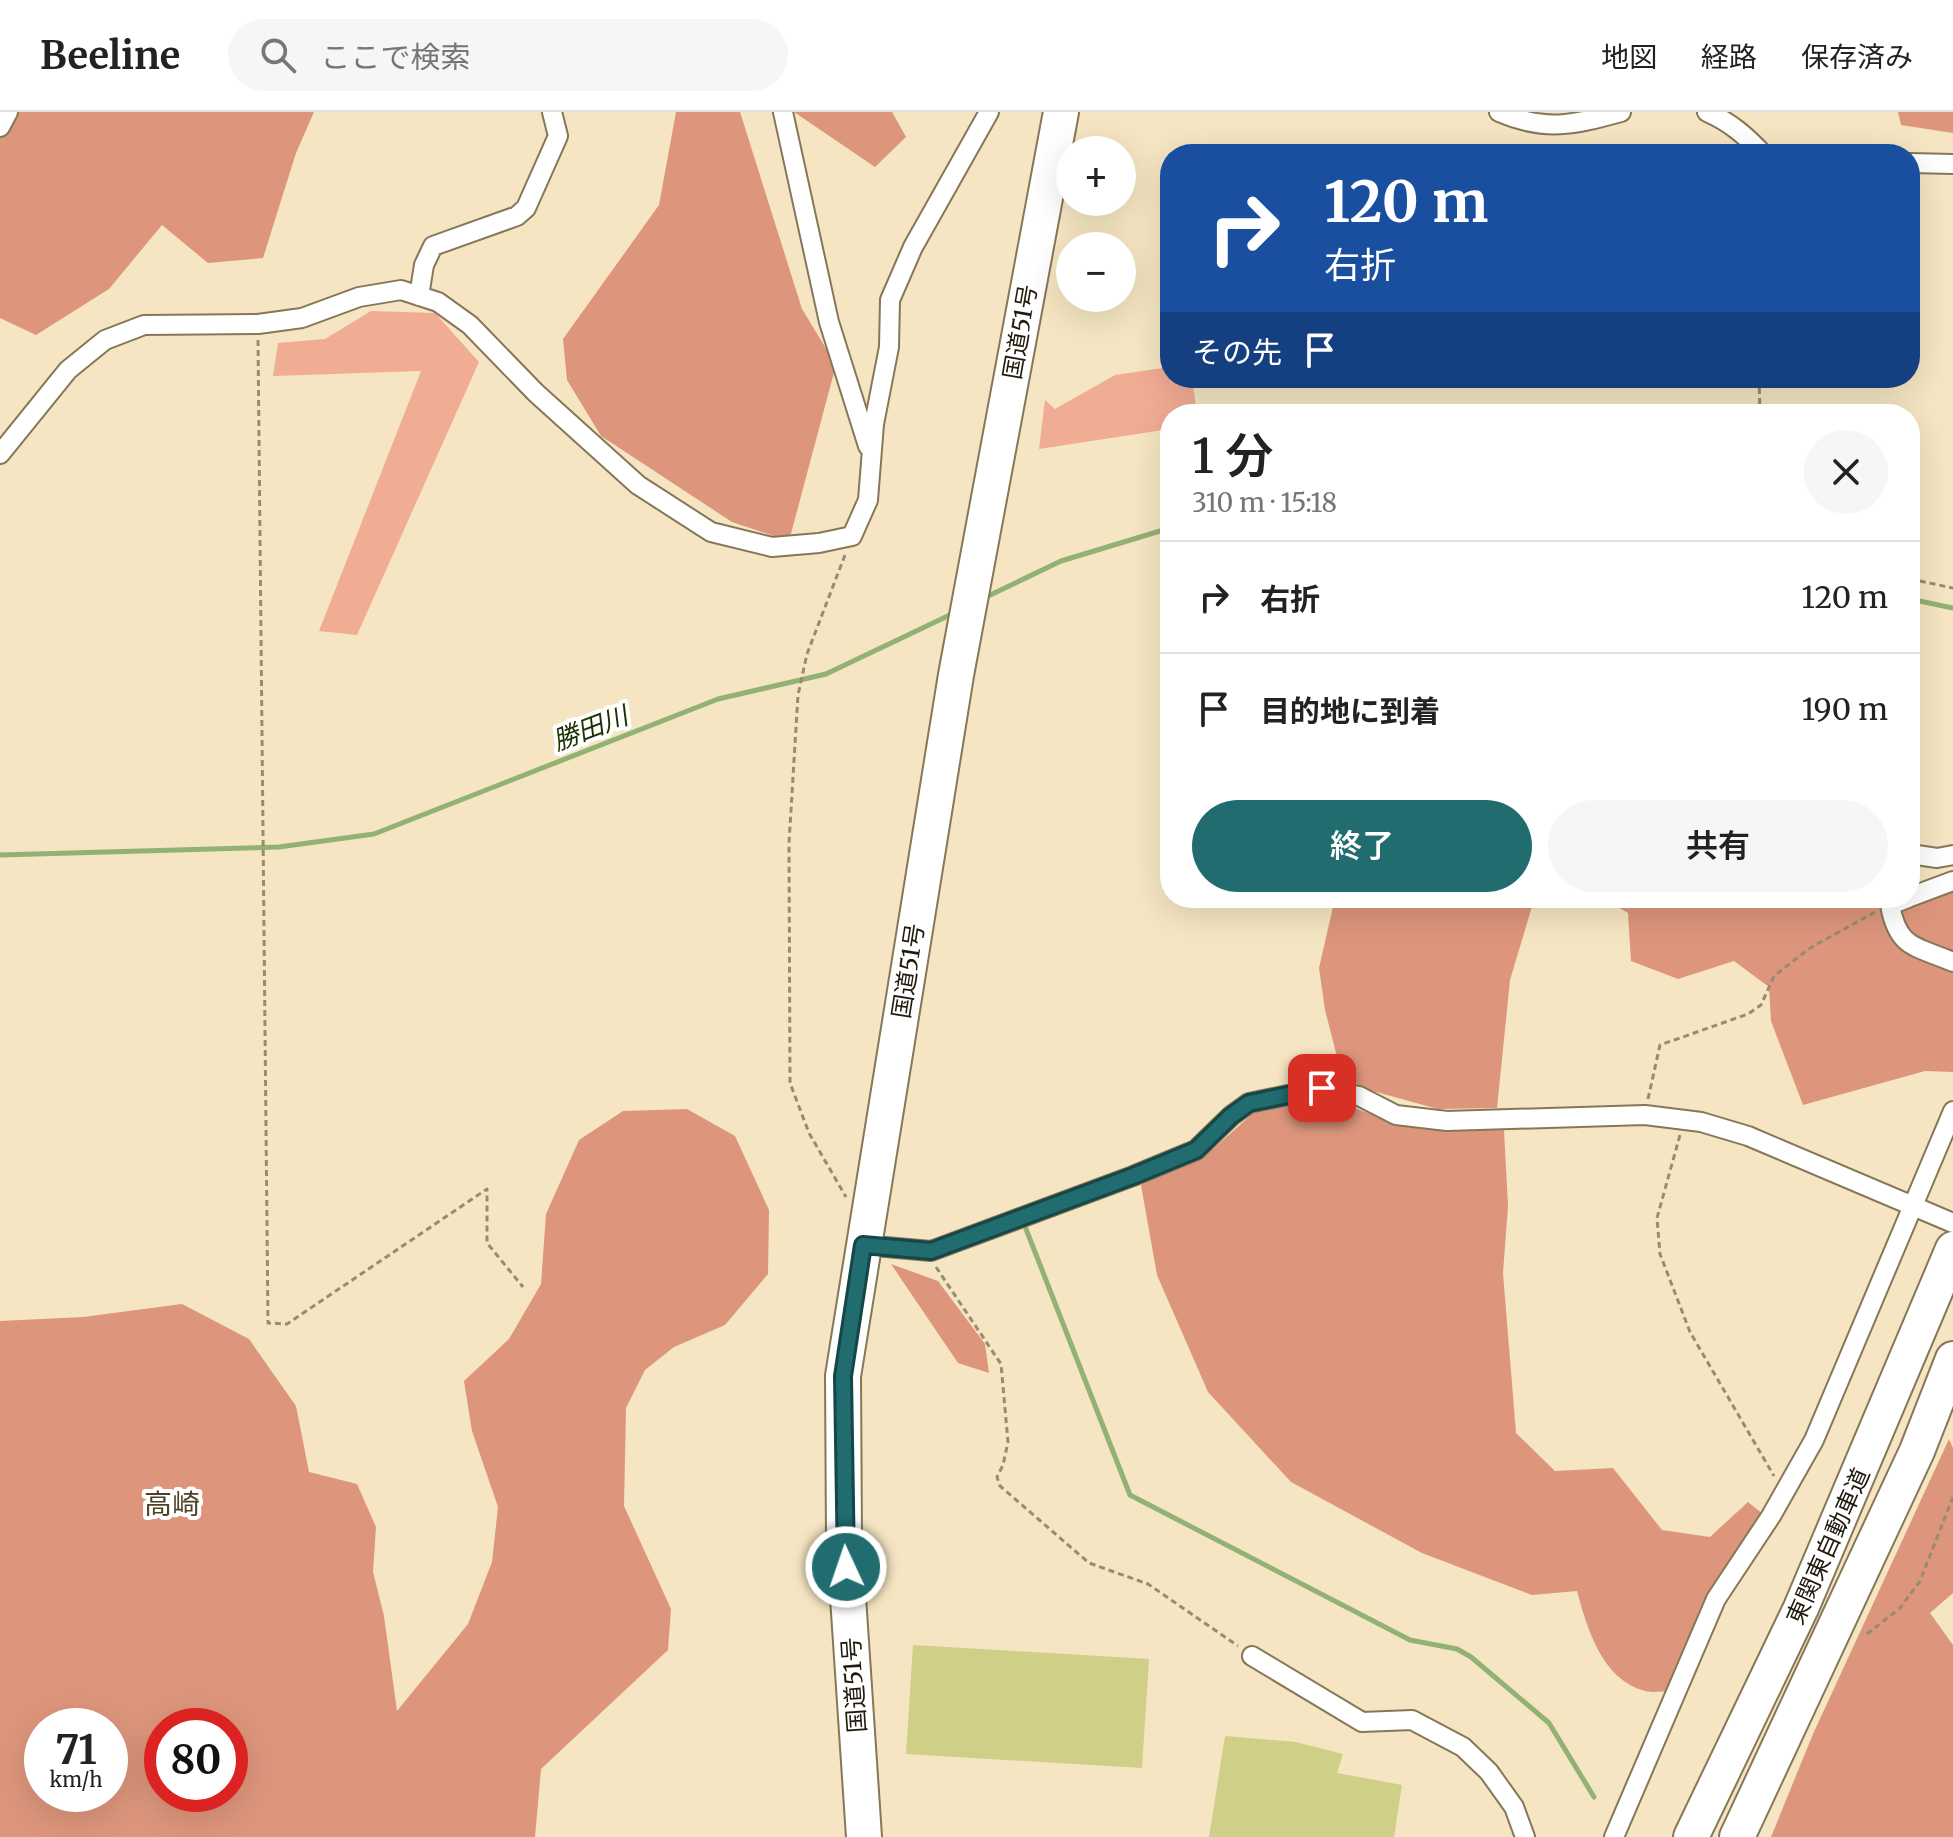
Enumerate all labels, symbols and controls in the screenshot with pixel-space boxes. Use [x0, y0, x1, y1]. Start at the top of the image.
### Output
search box [228, 19, 788, 91]
text: Beeline [40, 32, 180, 79]
icon: search [256, 33, 300, 77]
text: ここで検索 [320, 38, 470, 76]
text: 地図 [1601, 39, 1657, 75]
text: 経路 [1701, 39, 1757, 75]
text: 保存済み [1801, 39, 1913, 75]
map controls [1056, 136, 1136, 312]
button: + [1056, 136, 1136, 216]
text: 120 m [1324, 167, 1488, 237]
icon: right [1192, 176, 1296, 280]
button: − [1056, 232, 1136, 312]
text: 右折 [1324, 243, 1396, 288]
street label: 国道51号 [996, 282, 1044, 382]
icon: arrive [1298, 328, 1342, 372]
text: その先 [1192, 333, 1282, 371]
text: 1 分 [1192, 426, 1273, 486]
button: close [1804, 430, 1888, 514]
text: 310 m · 15:18 [1192, 486, 1337, 519]
icon: right [1192, 575, 1236, 619]
text: 120 m [1801, 578, 1888, 616]
text: 右折 [1260, 580, 1320, 618]
icon: arrive [1192, 687, 1236, 731]
text: 190 m [1801, 690, 1888, 728]
text: 目的地に到着 [1260, 692, 1440, 730]
water label: 勝田川 [548, 698, 635, 757]
button: 終了 [1192, 800, 1532, 892]
button: 共有 [1548, 800, 1888, 892]
street label: 国道51号 [885, 921, 931, 1021]
pin [1288, 1054, 1356, 1122]
icon: arrive [1300, 1066, 1344, 1110]
street label: 東関東自動車道 [1780, 1463, 1876, 1629]
district label: 高崎 [144, 1486, 200, 1522]
position arrow [804, 1525, 888, 1609]
street label: 国道51号 [835, 1636, 873, 1734]
speed limit sign: 80 [144, 1708, 248, 1812]
text: 71 [55, 1725, 97, 1775]
text: km/h [50, 1767, 102, 1792]

